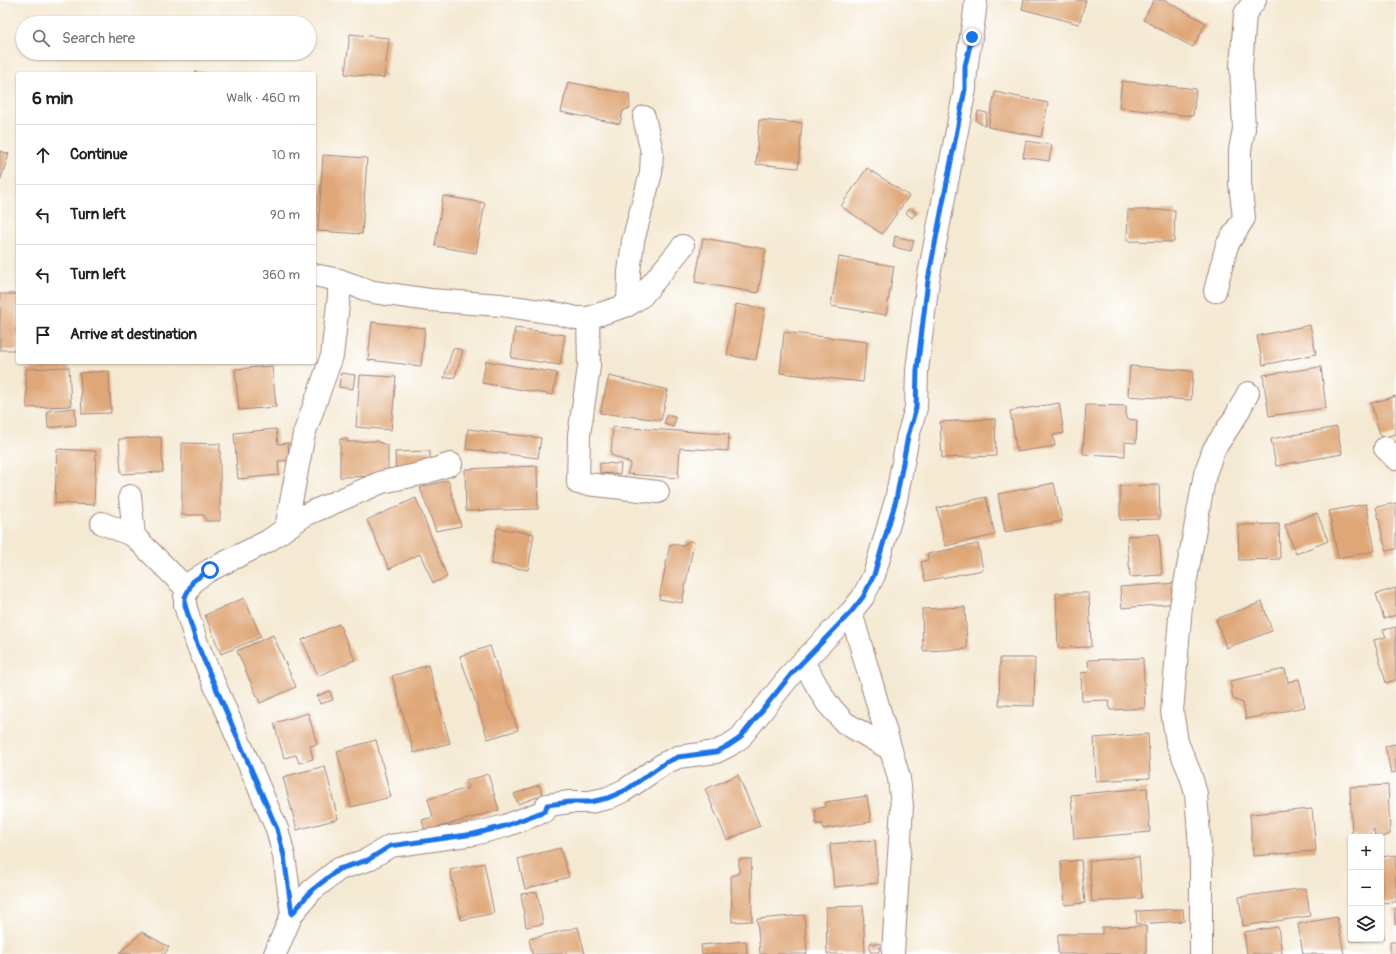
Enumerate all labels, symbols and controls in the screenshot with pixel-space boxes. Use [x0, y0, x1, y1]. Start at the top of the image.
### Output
search box [16, 16, 316, 60]
icon: search [30, 27, 52, 49]
route end [963, 28, 981, 46]
text: Search here [62, 29, 135, 48]
text: 6 min [32, 88, 73, 109]
text: Walk · 460 m [226, 90, 300, 106]
icon: ahead [32, 144, 54, 166]
text: Continue [70, 145, 128, 164]
text: 10 m [272, 147, 300, 163]
icon: left [32, 204, 54, 226]
text: Turn left [70, 205, 126, 224]
text: 90 m [270, 207, 300, 223]
icon: left [32, 264, 54, 286]
text: Turn left [70, 265, 126, 284]
text: 360 m [262, 267, 300, 283]
icon: arrive [32, 324, 54, 346]
text: Arrive at destination [70, 325, 197, 344]
route start [201, 561, 219, 579]
map controls [1348, 834, 1384, 942]
button: + [1348, 834, 1384, 870]
button: − [1348, 870, 1384, 906]
button: layers [1348, 906, 1384, 942]

